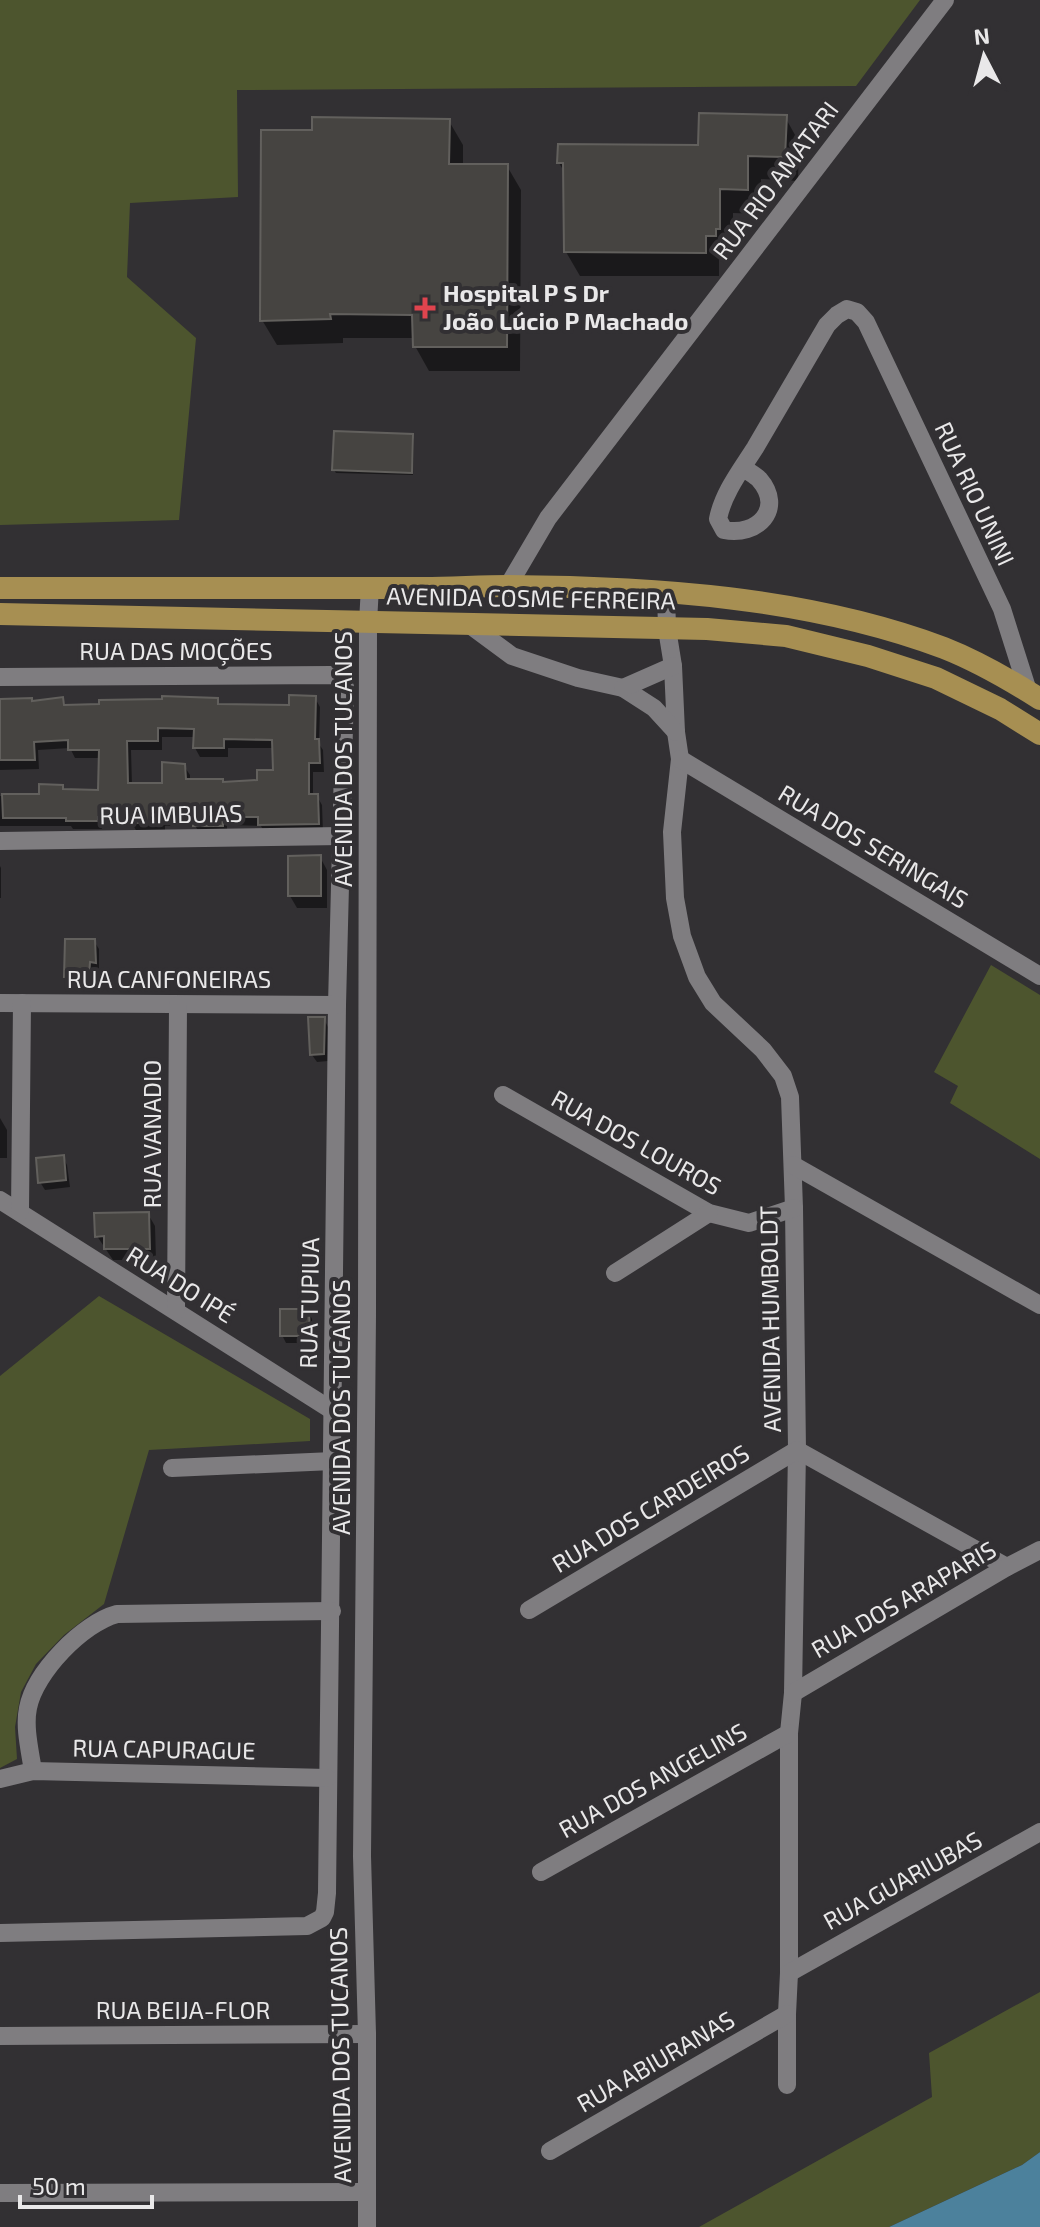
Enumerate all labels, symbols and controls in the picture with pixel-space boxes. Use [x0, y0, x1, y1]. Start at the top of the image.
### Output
north arrow [944, 16, 1024, 96]
text: N [973, 21, 991, 49]
street label: RUA RIO AMATARI [706, 95, 844, 265]
place label: Hospital P S Dr João Lúcio P Machado [443, 278, 688, 335]
marker: Hospital P S Dr João Lúcio P Machado [414, 297, 436, 319]
street label: RUA RIO UNINI [929, 417, 1021, 570]
street label: AVENIDA COSME FERREIRA [386, 580, 676, 615]
street label: AVENIDA DOS TUCANOS [328, 631, 357, 887]
street label: RUA DAS MOÇÕES [79, 636, 273, 666]
street label: RUA DOS SERINGAIS [774, 778, 974, 914]
street label: RUA IMBUIAS [99, 798, 243, 829]
street label: RUA CANFONEIRAS [67, 964, 271, 993]
street label: RUA VANADIO [137, 1060, 166, 1208]
street label: RUA DOS LOUROS [547, 1083, 727, 1200]
street label: AVENIDA HUMBOLDT [753, 1205, 786, 1433]
street label: RUA TUPIUA [293, 1237, 324, 1369]
street label: RUA DO IPÉ [122, 1239, 240, 1328]
street label: AVENIDA DOS TUCANOS [326, 1279, 355, 1535]
street label: RUA DOS CARDEIROS [546, 1437, 754, 1578]
street label: RUA DOS ARAPARIS [806, 1534, 1001, 1663]
street label: RUA DOS ANGELINS [553, 1716, 751, 1843]
street label: RUA CAPURAGUE [72, 1732, 256, 1765]
street label: RUA GUARIUBAS [818, 1824, 987, 1935]
street label: AVENIDA DOS TUCANOS [323, 1927, 356, 2183]
street label: RUA BEIJA-FLOR [96, 1995, 270, 2024]
street label: RUA ABIURANAS [571, 2004, 739, 2118]
scale bar [20, 2159, 152, 2209]
text: 50 m [32, 2171, 86, 2200]

